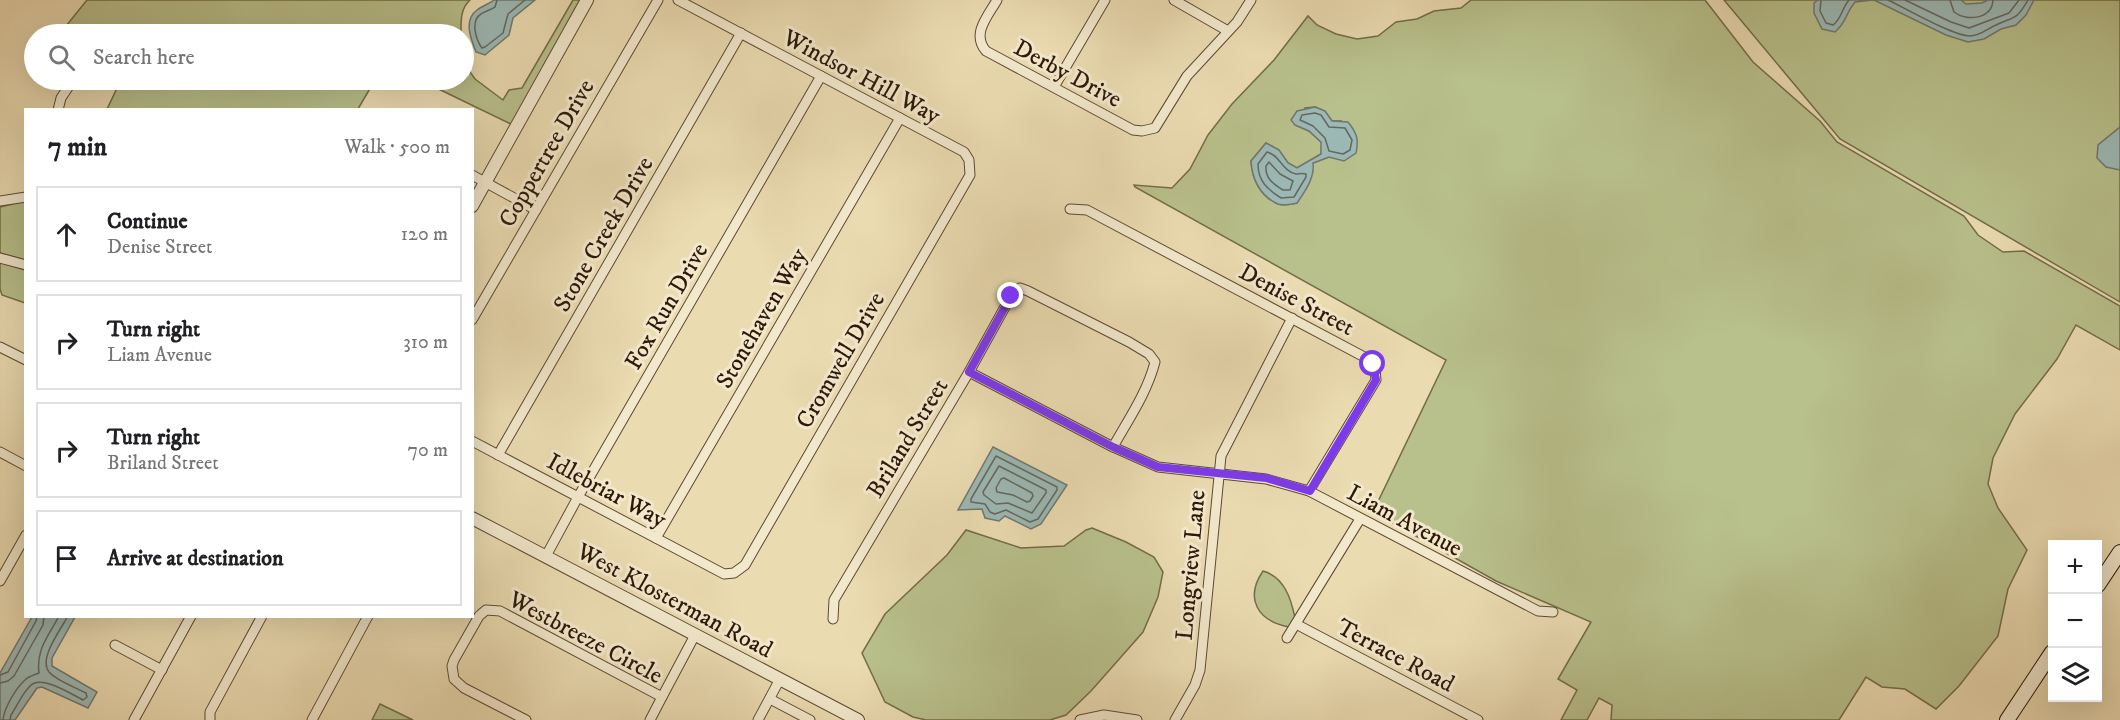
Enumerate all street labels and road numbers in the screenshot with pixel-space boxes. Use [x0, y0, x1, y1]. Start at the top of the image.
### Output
street label: Windsor Hill Way [777, 22, 946, 131]
street label: Derby Drive [1008, 33, 1127, 115]
street label: Coppertree Drive [492, 74, 601, 233]
street label: Stone Creek Drive [547, 151, 661, 318]
street label: Fox Run Drive [619, 238, 715, 375]
street label: Stonehaven Way [710, 242, 814, 394]
street label: Denise Street [1234, 257, 1360, 343]
street label: Cromwell Drive [790, 287, 892, 434]
street label: Briland Street [861, 373, 955, 504]
street label: Idlebriar Way [542, 447, 672, 535]
street label: Liam Avenue [1342, 478, 1467, 564]
street label: Longview Lane [1169, 489, 1213, 642]
street label: West Klosterman Road [571, 536, 778, 665]
street label: Westbreeze Circle [502, 584, 668, 691]
street label: Terrace Road [1332, 612, 1459, 699]

